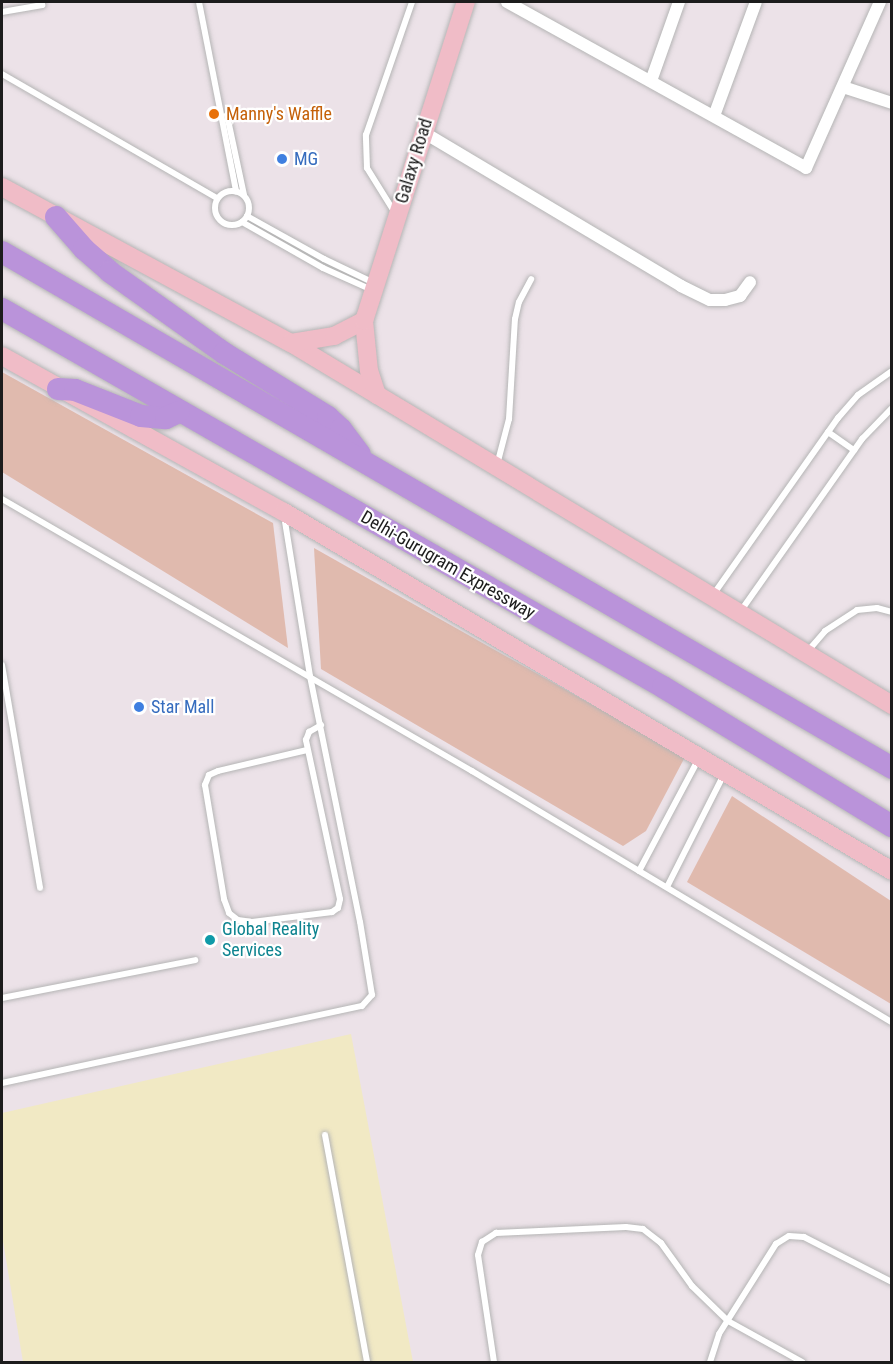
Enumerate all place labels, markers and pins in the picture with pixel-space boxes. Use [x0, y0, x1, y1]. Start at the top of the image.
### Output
place label: Manny's Waffle [226, 103, 332, 125]
marker: Manny's Waffle [207, 107, 221, 121]
place label: MG [294, 148, 318, 170]
marker: MG [275, 152, 289, 166]
place label: Star Mall [151, 696, 214, 718]
marker: Star Mall [132, 700, 146, 714]
place label: Global Reality Services [222, 919, 319, 962]
marker: Global Reality Services [203, 933, 217, 947]

